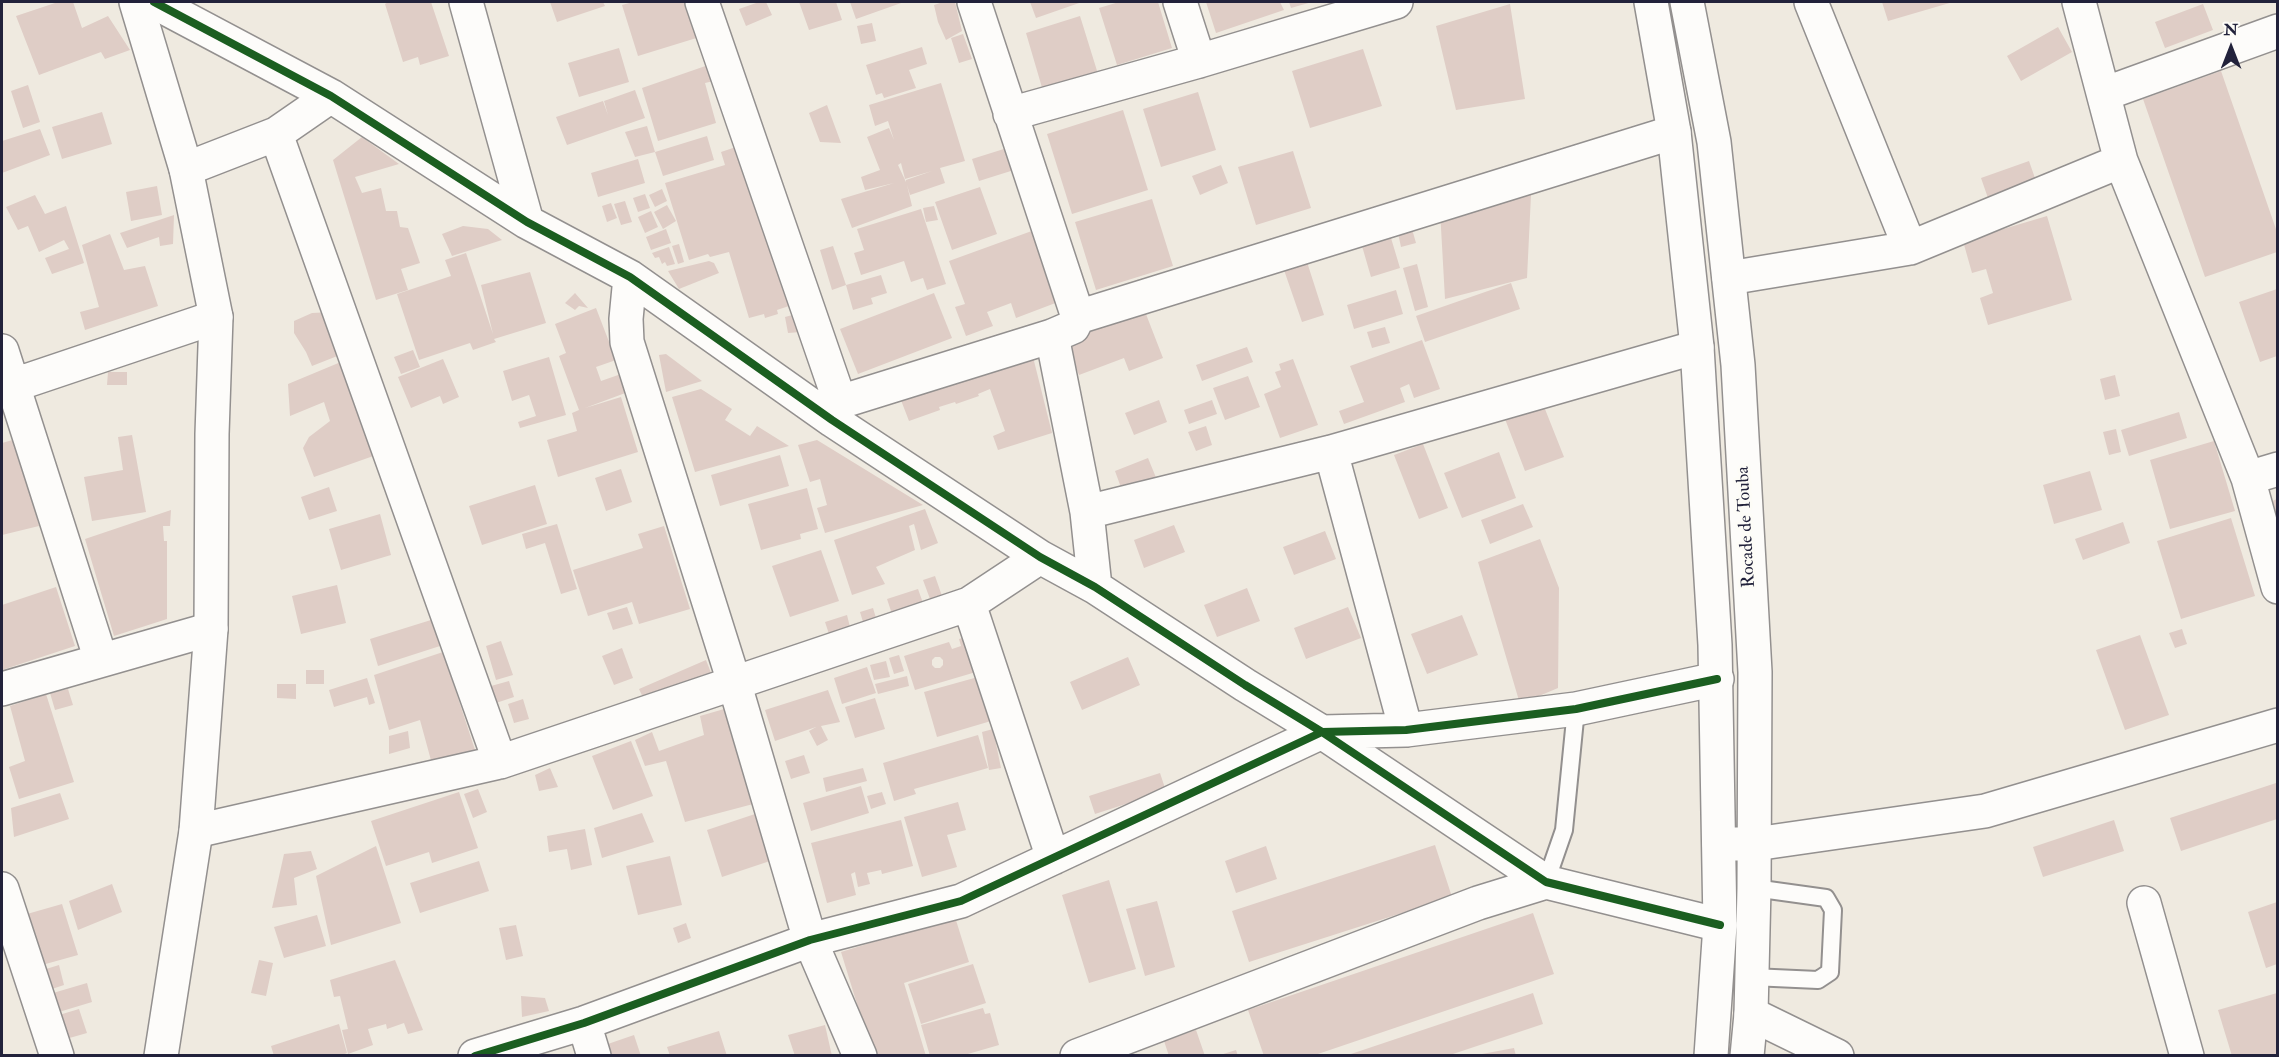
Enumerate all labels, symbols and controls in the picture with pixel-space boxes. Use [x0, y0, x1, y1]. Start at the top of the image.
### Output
north arrow [2201, 18, 2261, 78]
text: N [2224, 20, 2238, 40]
street label: Rocade de Touba [1733, 466, 1761, 588]

